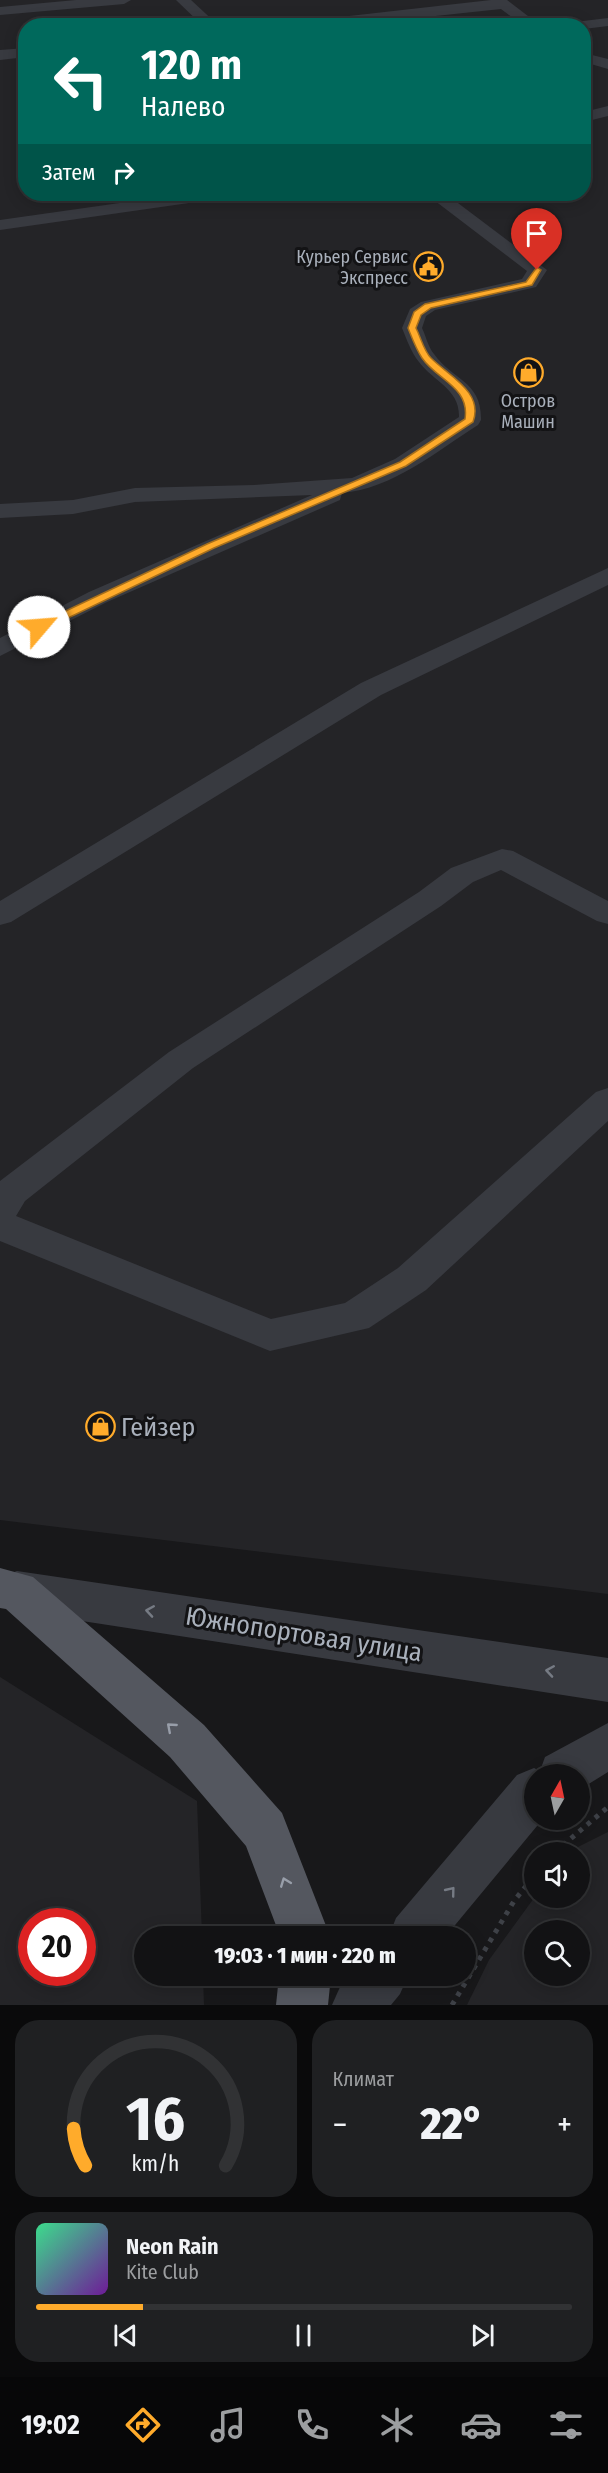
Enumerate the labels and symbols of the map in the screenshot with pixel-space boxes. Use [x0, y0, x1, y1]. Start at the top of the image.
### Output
pin [511, 208, 562, 270]
place label: Курьер Сервис Экспресс [296, 246, 408, 289]
public building icon: Курьер Сервис Экспресс [413, 251, 445, 283]
shop icon: Остров Машин [512, 356, 544, 388]
place label: Остров Машин [501, 390, 555, 433]
position arrow [7, 595, 71, 659]
shop icon: Гейзер [84, 1411, 116, 1443]
place label: Гейзер [121, 1412, 195, 1443]
street label: Южнопортовая улица [183, 1600, 424, 1669]
one-way arrow [145, 1605, 155, 1618]
one-way arrow [546, 1666, 555, 1678]
one-way arrow [167, 1723, 178, 1734]
north arrow [524, 1764, 590, 1830]
one-way arrow [279, 1877, 292, 1888]
one-way arrow [444, 1887, 455, 1898]
speed limit sign: 20 [18, 1908, 96, 1986]

